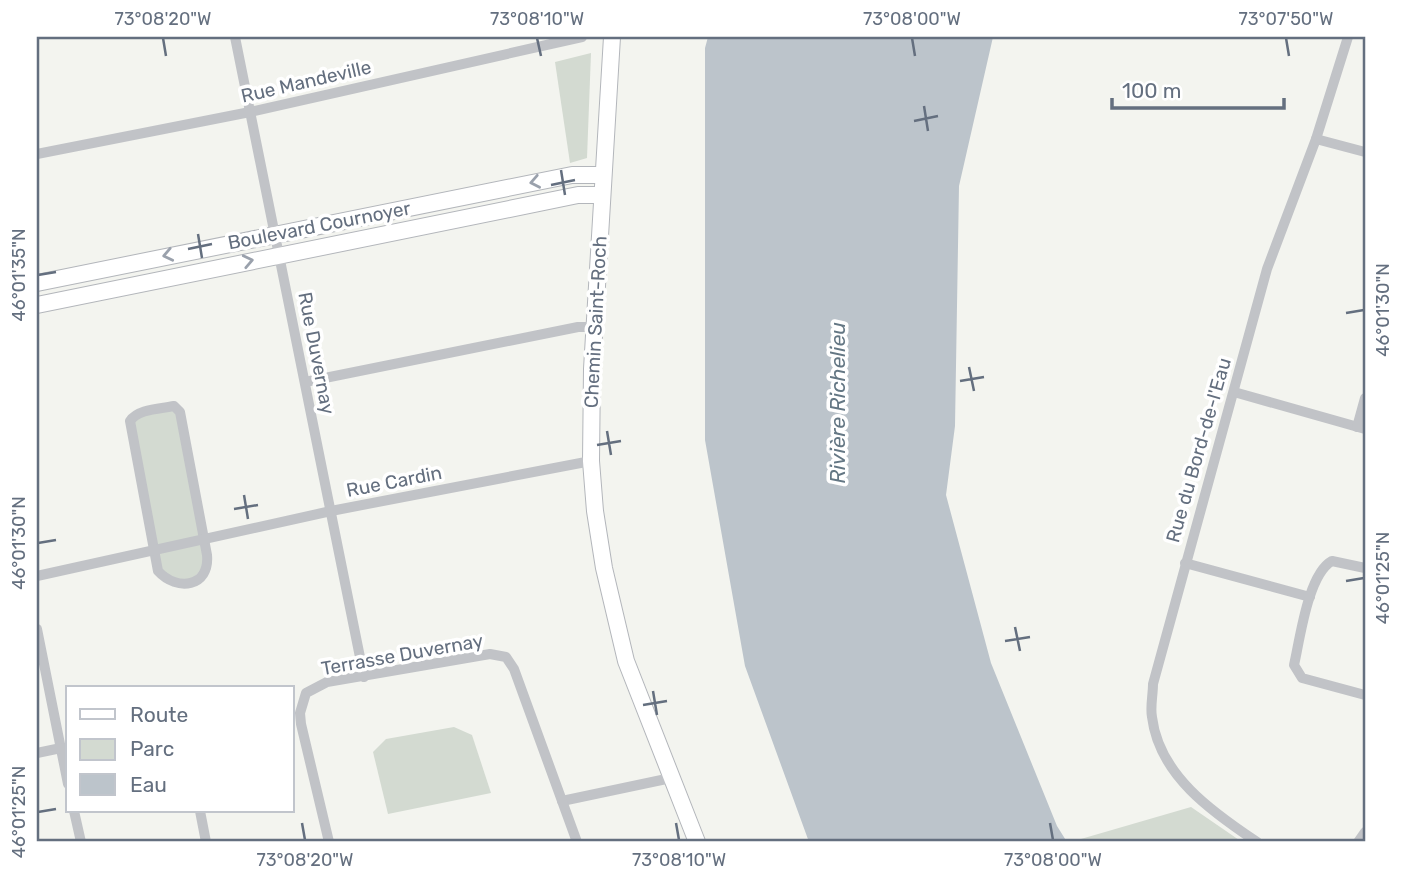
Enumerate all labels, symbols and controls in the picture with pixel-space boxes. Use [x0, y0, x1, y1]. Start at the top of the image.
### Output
text: 73°08'20"W [115, 8, 211, 30]
text: 73°08'10"W [490, 8, 584, 30]
text: 73°08'00"W [863, 8, 961, 30]
text: 73°07'50"W [1239, 8, 1333, 30]
street label: Rue Mandeville [239, 55, 373, 108]
scale bar [1112, 66, 1283, 110]
text: 100 m [1122, 78, 1181, 103]
one-way arrow [529, 174, 541, 189]
street label: Boulevard Cournoyer [226, 196, 413, 255]
text: 46°01'35"N [8, 229, 30, 321]
street label: Chemin Saint-Roch [580, 235, 611, 409]
one-way arrow [162, 247, 174, 262]
one-way arrow [242, 255, 254, 270]
text: 46°01'30"N [1372, 263, 1394, 357]
street label: Rue Duvernay [293, 290, 340, 416]
water label: Rivière Richelieu [825, 322, 850, 484]
street label: Rue du Bord-de-l'Eau [1161, 355, 1236, 545]
street label: Rue Cardin [344, 461, 444, 502]
text: 46°01'30"N [8, 496, 30, 590]
text: 46°01'25"N [1372, 532, 1394, 624]
street label: Terrasse Duvernay [319, 629, 485, 680]
legend [66, 686, 294, 812]
text: Route [130, 702, 188, 727]
text: Parc [130, 736, 174, 761]
text: 46°01'25"N [8, 766, 30, 858]
text: Eau [130, 772, 167, 797]
text: 73°08'20"W [257, 849, 353, 871]
text: 73°08'10"W [632, 849, 726, 871]
text: 73°08'00"W [1004, 849, 1102, 871]

